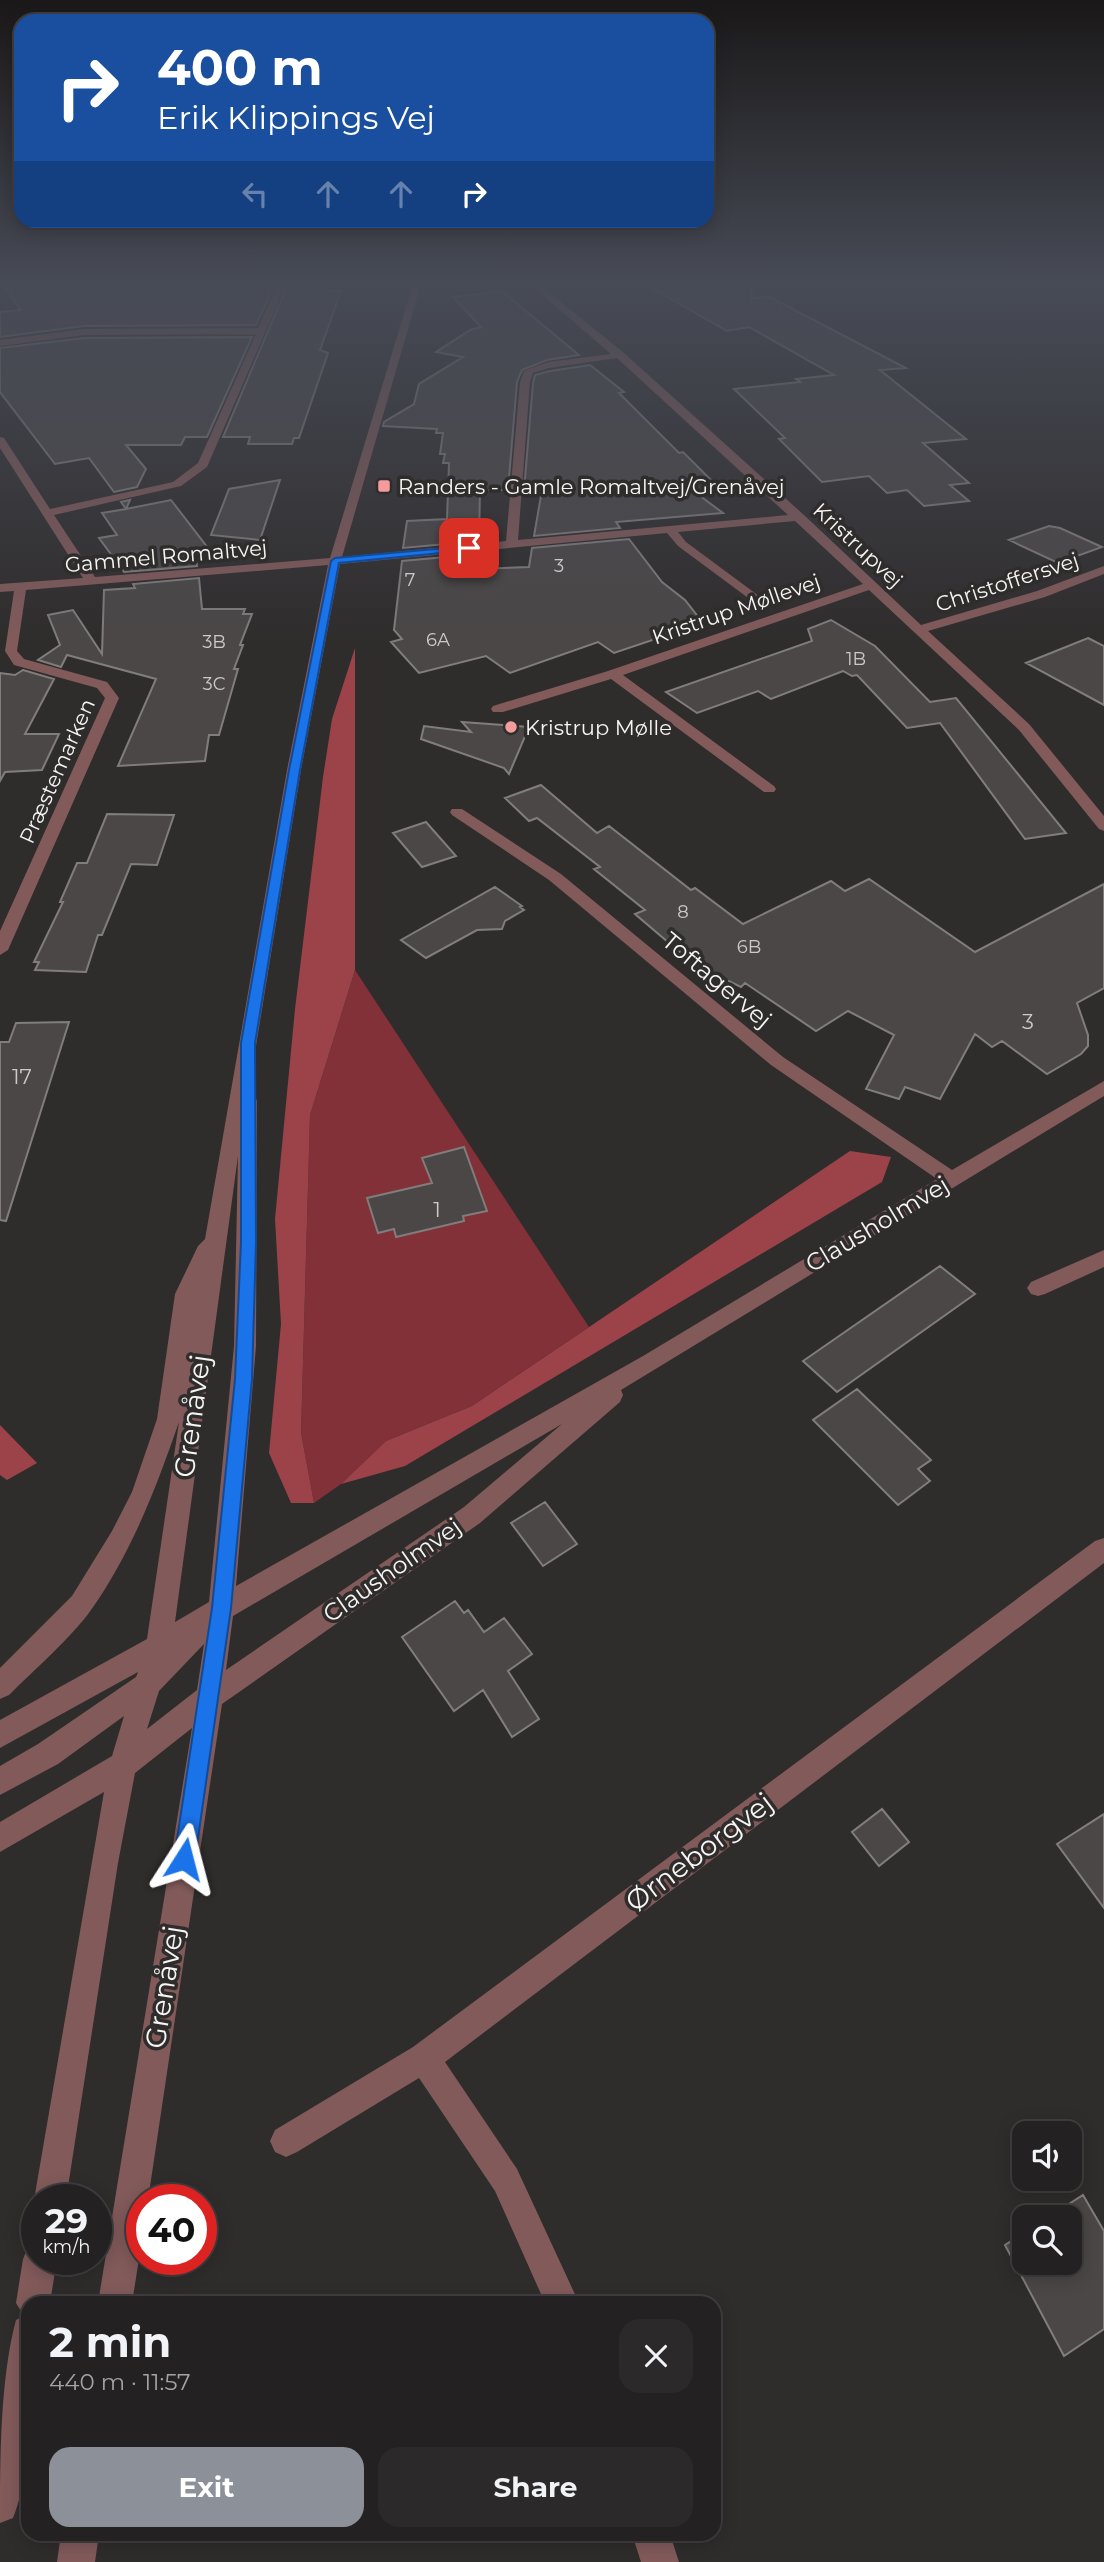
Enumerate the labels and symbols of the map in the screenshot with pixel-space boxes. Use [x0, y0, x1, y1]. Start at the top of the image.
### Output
place label: Randers - Gamle Romaltvej/Grenåvej [398, 474, 785, 499]
marker: Randers - Gamle Romaltvej/Grenåvej [376, 478, 392, 494]
street label: Kristrupvej [808, 497, 908, 593]
pin [439, 518, 499, 578]
street label: Gammel Romaltvej [64, 535, 268, 577]
street label: Christoffersvej [932, 547, 1082, 617]
house number: 3 [554, 555, 564, 577]
house number: 7 [405, 569, 415, 591]
street label: Kristrup Møllevej [649, 569, 823, 649]
house number: 6A [426, 629, 450, 651]
house number: 3B [202, 631, 226, 653]
house number: 1B [846, 648, 866, 670]
house number: 3C [203, 673, 226, 695]
street label: Præstemarken [14, 695, 100, 847]
place label: Kristrup Mølle [525, 715, 672, 740]
marker: Kristrup Mølle [503, 719, 519, 735]
house number: 8 [677, 901, 689, 923]
street label: Toftagervej [657, 926, 777, 1034]
house number: 6B [737, 936, 761, 958]
house number: 3 [1022, 1009, 1034, 1034]
house number: 17 [12, 1064, 32, 1089]
street label: Clausholmvej [800, 1170, 954, 1278]
house number: 1 [433, 1197, 441, 1222]
street label: Grenåvej [167, 1352, 217, 1480]
street label: Clausholmvej [317, 1512, 467, 1628]
street label: Ørneborgvej [618, 1785, 780, 1919]
position arrow [147, 1822, 221, 1896]
street label: Grenåvej [138, 1923, 190, 2051]
speed limit sign: 40 [126, 2184, 217, 2275]

